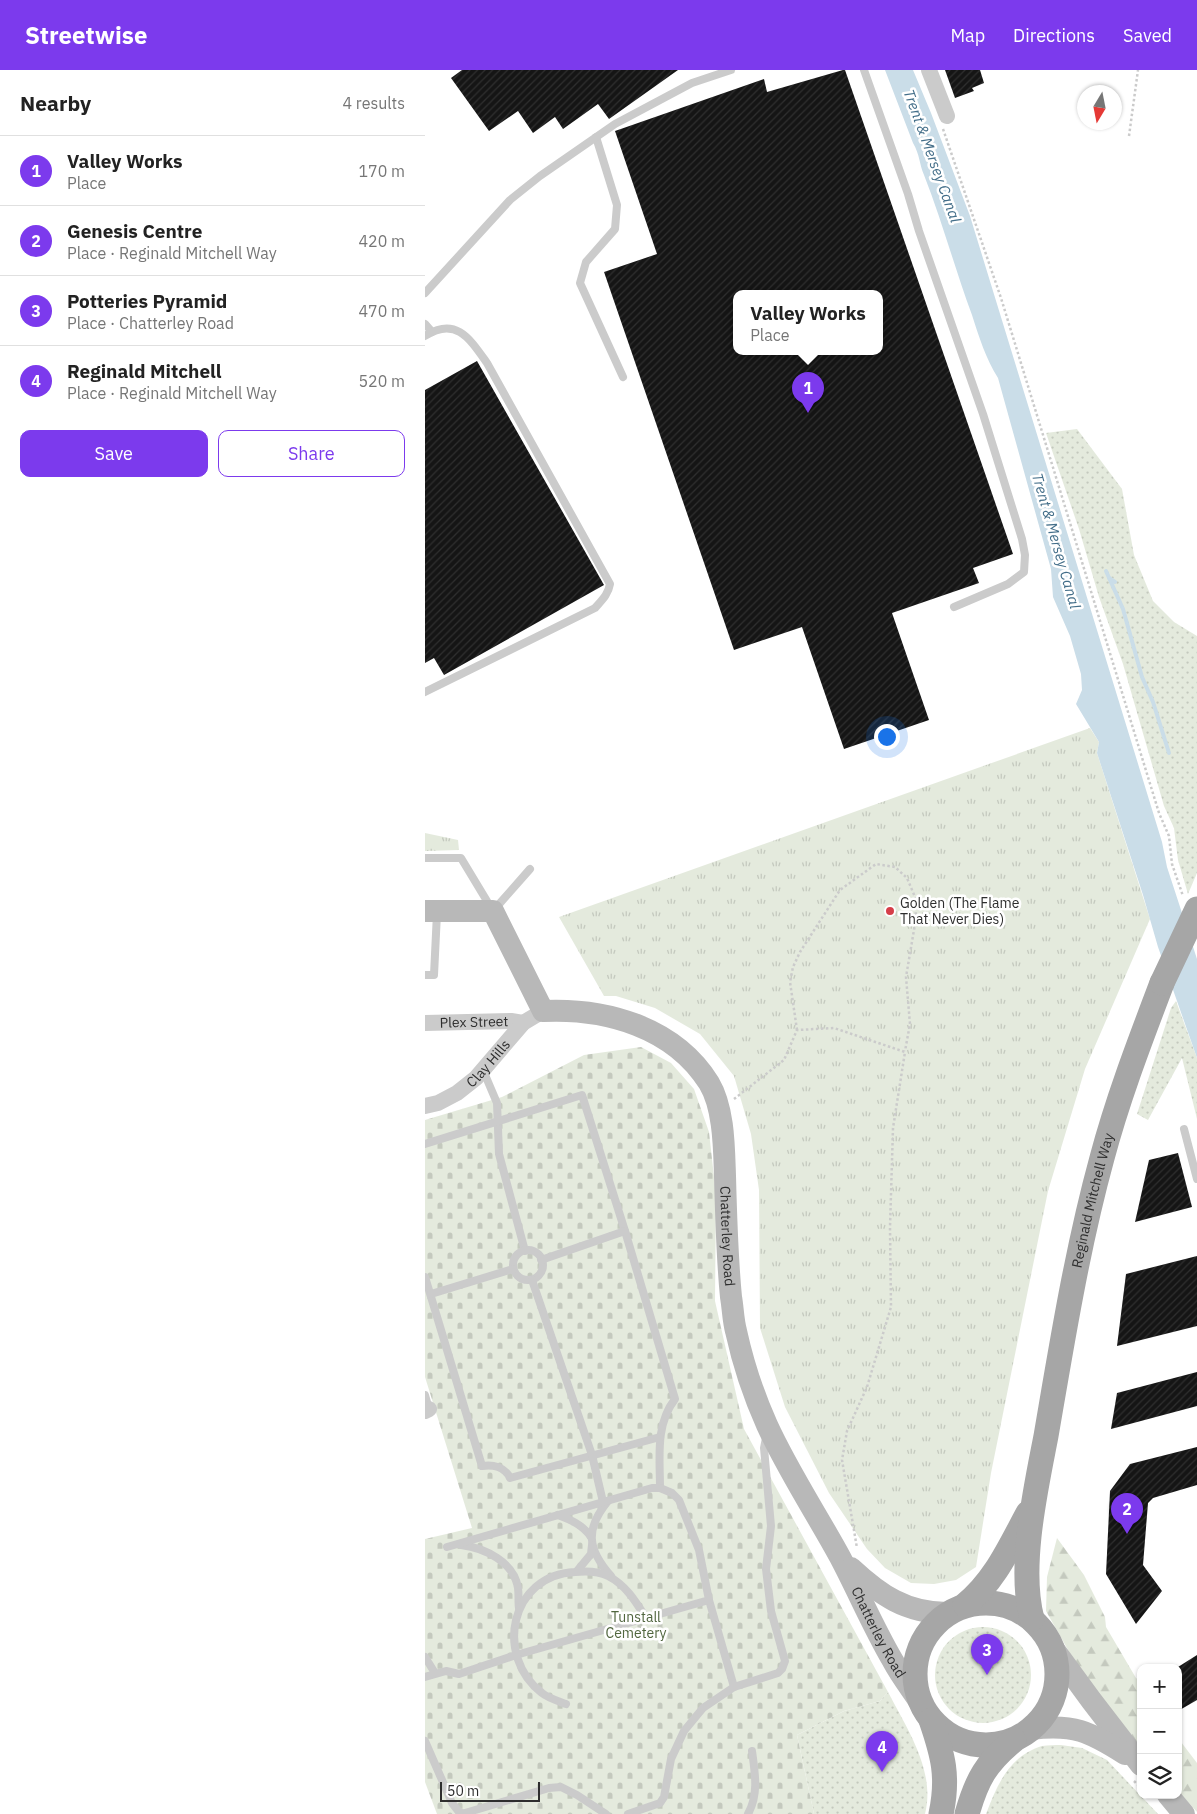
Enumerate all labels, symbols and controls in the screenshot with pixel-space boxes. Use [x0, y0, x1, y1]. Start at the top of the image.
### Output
text: Streetwise [25, 19, 147, 51]
text: Map [950, 24, 985, 47]
text: Directions [1013, 24, 1095, 47]
text: Saved [1123, 24, 1172, 47]
north arrow [1077, 85, 1122, 130]
water label: Trent & Mersey Canal [900, 87, 965, 225]
text: Nearby [20, 89, 91, 117]
text: 4 results [342, 93, 405, 113]
text: Valley Works [67, 149, 183, 173]
text: 1 [31, 161, 41, 181]
text: 170 m [358, 161, 405, 181]
text: Place [67, 173, 106, 193]
text: Genesis Centre [67, 219, 202, 243]
text: 2 [31, 231, 41, 251]
text: 420 m [358, 231, 405, 251]
text: Place · Reginald Mitchell Way [67, 243, 277, 263]
text: Potteries Pyramid [67, 289, 227, 313]
popup [733, 290, 883, 355]
text: 3 [31, 301, 41, 321]
text: 470 m [358, 301, 405, 321]
text: Valley Works [750, 301, 866, 325]
text: Place · Chatterley Road [67, 313, 234, 333]
text: Place [750, 325, 789, 345]
text: Reginald Mitchell [67, 359, 221, 383]
text: 4 [31, 371, 41, 391]
text: 520 m [358, 371, 405, 391]
pin: 1 [792, 372, 824, 413]
text: Place · Reginald Mitchell Way [67, 383, 277, 403]
button: Save [20, 430, 208, 477]
button: Share [218, 430, 405, 477]
water label: Trent & Mersey Canal [1028, 471, 1085, 611]
your location [874, 724, 900, 750]
place label: Golden (The Flame That Never Dies) [900, 894, 1020, 928]
marker: Golden (The Flame That Never Dies) [884, 905, 896, 917]
street label: Plex Street [439, 1012, 509, 1032]
street label: Clay Hills [463, 1036, 514, 1091]
street label: Reginald Mitchell Way [1067, 1131, 1118, 1269]
street label: Chatterley Road [716, 1186, 739, 1287]
pin: 2 [1111, 1493, 1143, 1534]
street label: Chatterley Road [847, 1584, 910, 1681]
park label: Tunstall Cemetery [605, 1608, 667, 1642]
pin: 3 [971, 1634, 1003, 1675]
map controls [1137, 1664, 1182, 1799]
button: + [1137, 1664, 1182, 1709]
button: − [1137, 1709, 1182, 1754]
pin: 4 [866, 1731, 898, 1772]
button: layers [1137, 1754, 1182, 1799]
scale bar [440, 1779, 540, 1802]
text: 50 m [447, 1782, 479, 1800]

